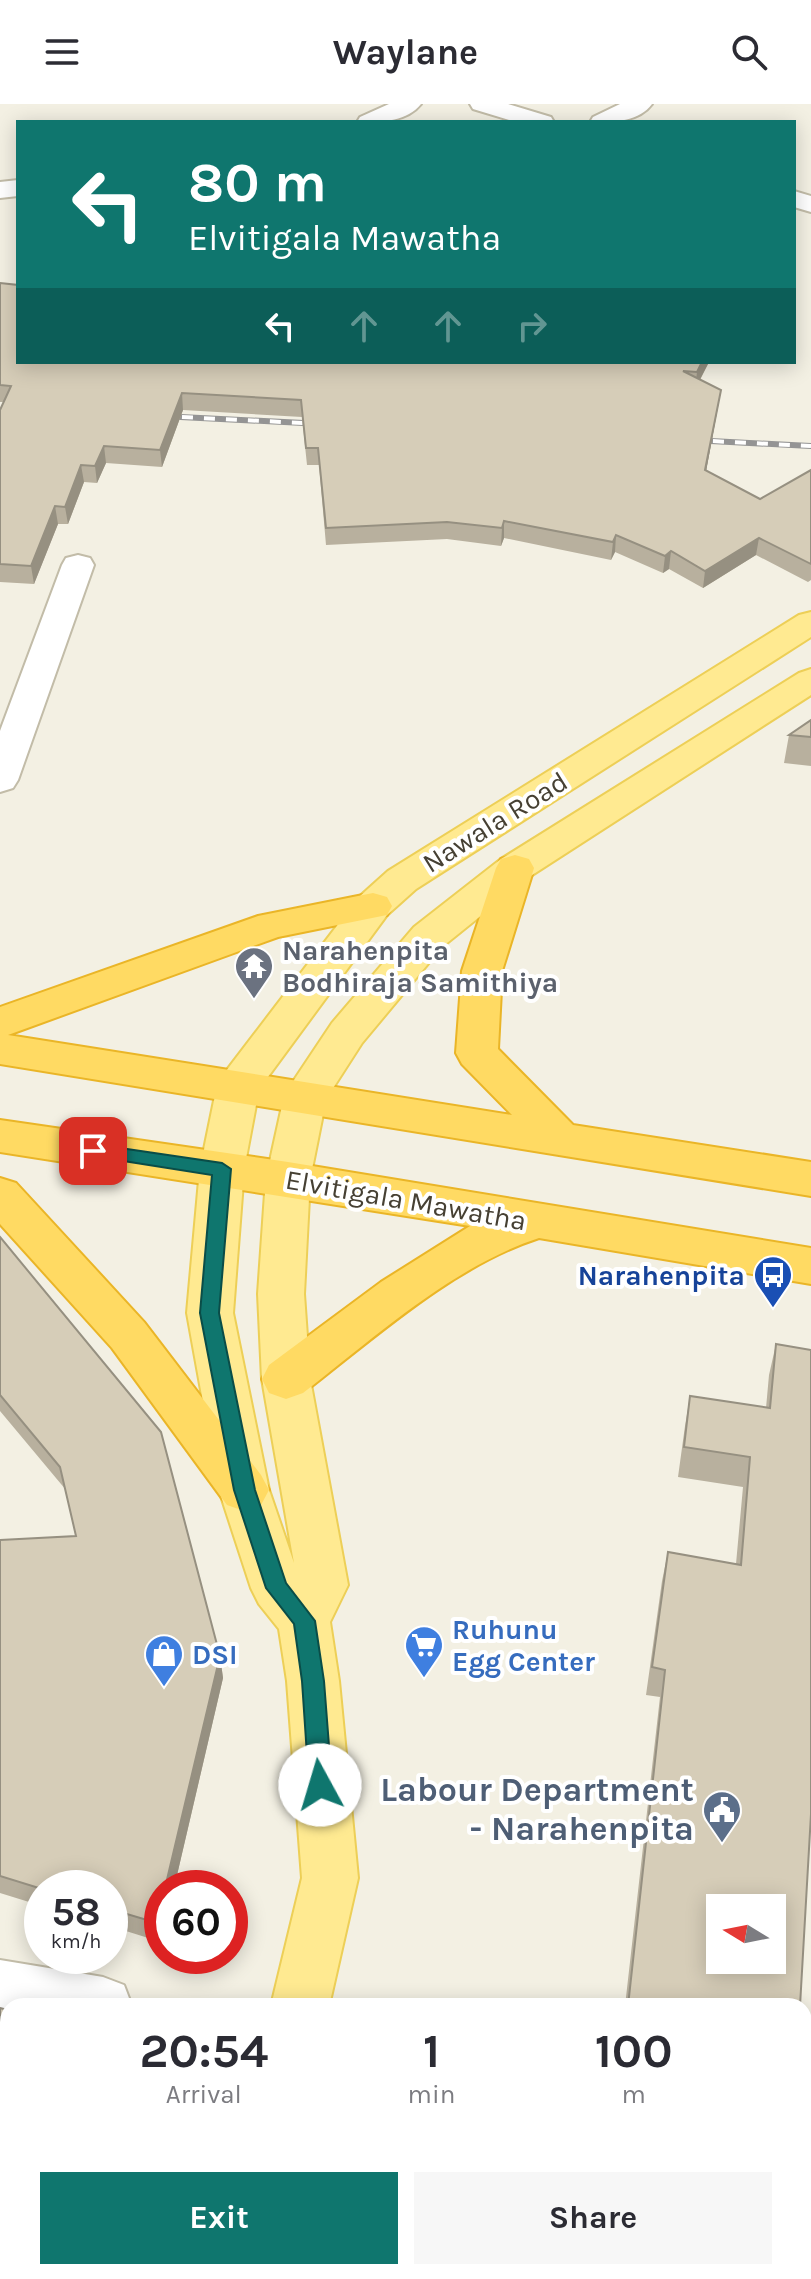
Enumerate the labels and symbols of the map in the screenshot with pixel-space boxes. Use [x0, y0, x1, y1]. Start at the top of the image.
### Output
street label: Nawala Road [416, 764, 574, 880]
place label: Narahenpita Bodhiraja Samithiya [282, 934, 558, 999]
temple icon: Narahenpita Bodhiraja Samithiya [233, 945, 275, 1000]
pin [59, 1117, 127, 1185]
street label: Elvitigala Mawatha [283, 1163, 529, 1237]
bus stop icon: Narahenpita [752, 1254, 794, 1309]
place label: Narahenpita [578, 1259, 745, 1292]
place label: Ruhunu Egg Center [452, 1613, 595, 1678]
supermarket icon: Ruhunu Egg Center [403, 1624, 445, 1679]
shop icon: DSI [143, 1633, 185, 1688]
place label: DSI [192, 1638, 238, 1671]
position arrow [278, 1743, 362, 1827]
place label: Labour Department - Narahenpita [380, 1770, 694, 1849]
public building icon: Labour Department - Narahenpita [701, 1789, 743, 1844]
speed limit sign: 60 [144, 1870, 248, 1974]
north arrow [706, 1894, 786, 1974]

